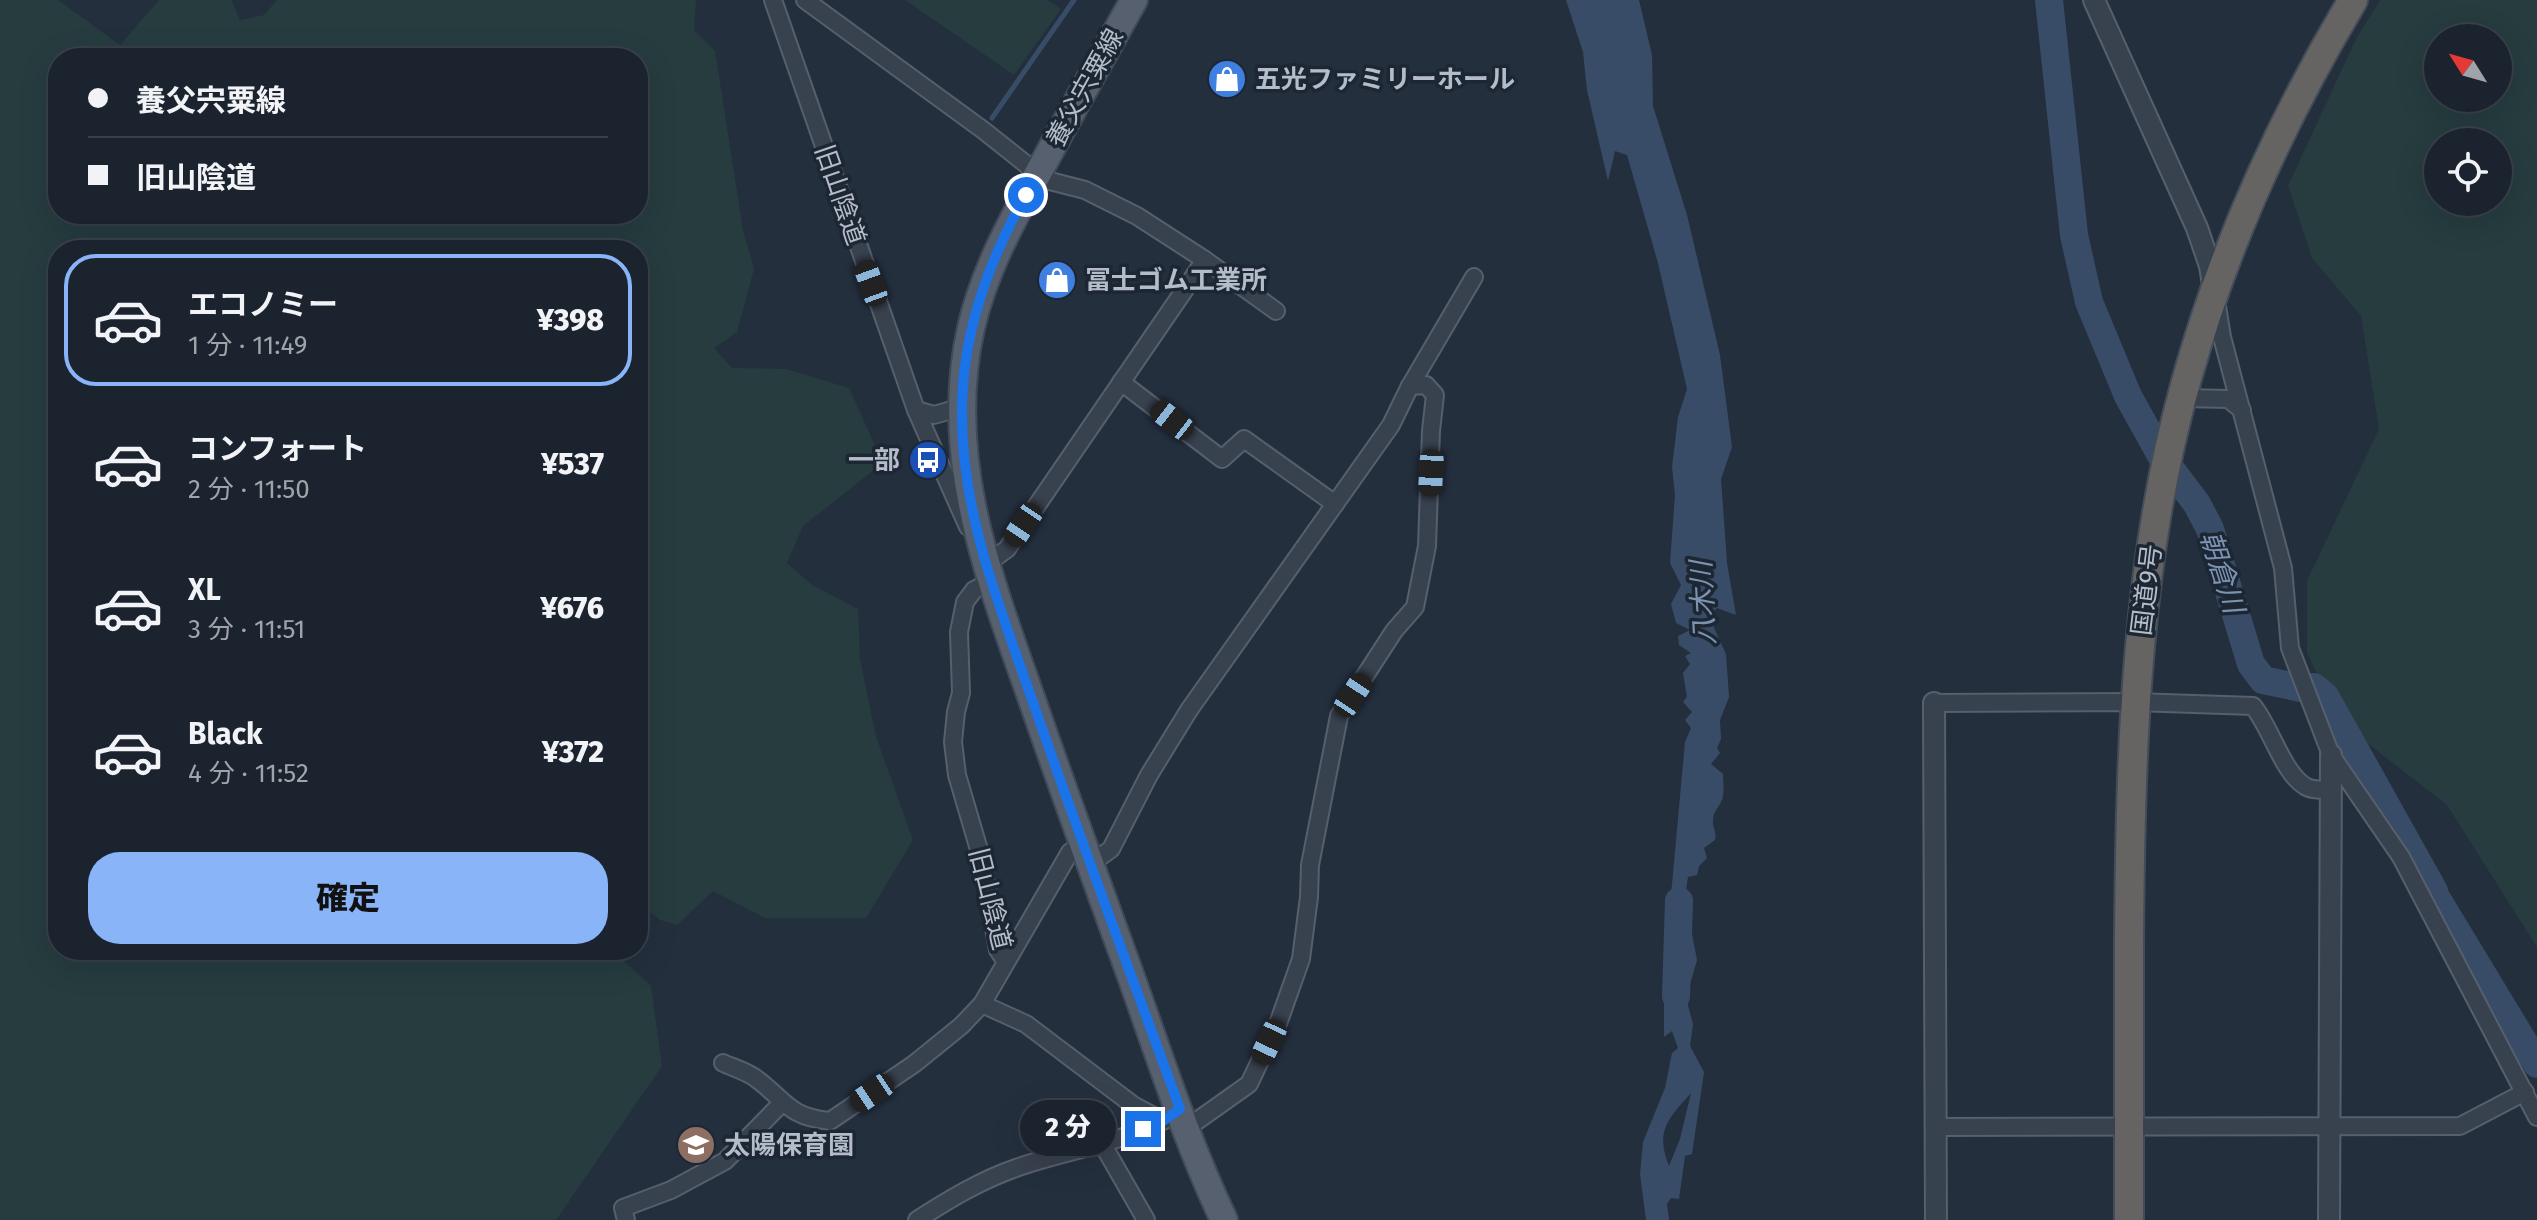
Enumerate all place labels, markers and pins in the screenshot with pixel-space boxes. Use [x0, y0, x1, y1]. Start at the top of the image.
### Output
shop icon: 五光ファミリーホール [1206, 58, 1248, 100]
place label: 五光ファミリーホール [1255, 64, 1515, 95]
shop icon: 冨士ゴム工業所 [1036, 259, 1078, 301]
place label: 冨士ゴム工業所 [1085, 265, 1267, 296]
bus stop icon: 一部 [907, 439, 949, 481]
place label: 一部 [848, 445, 900, 476]
school or university icon: 太陽保育園 [675, 1124, 717, 1166]
place label: 太陽保育園 [724, 1130, 854, 1161]

